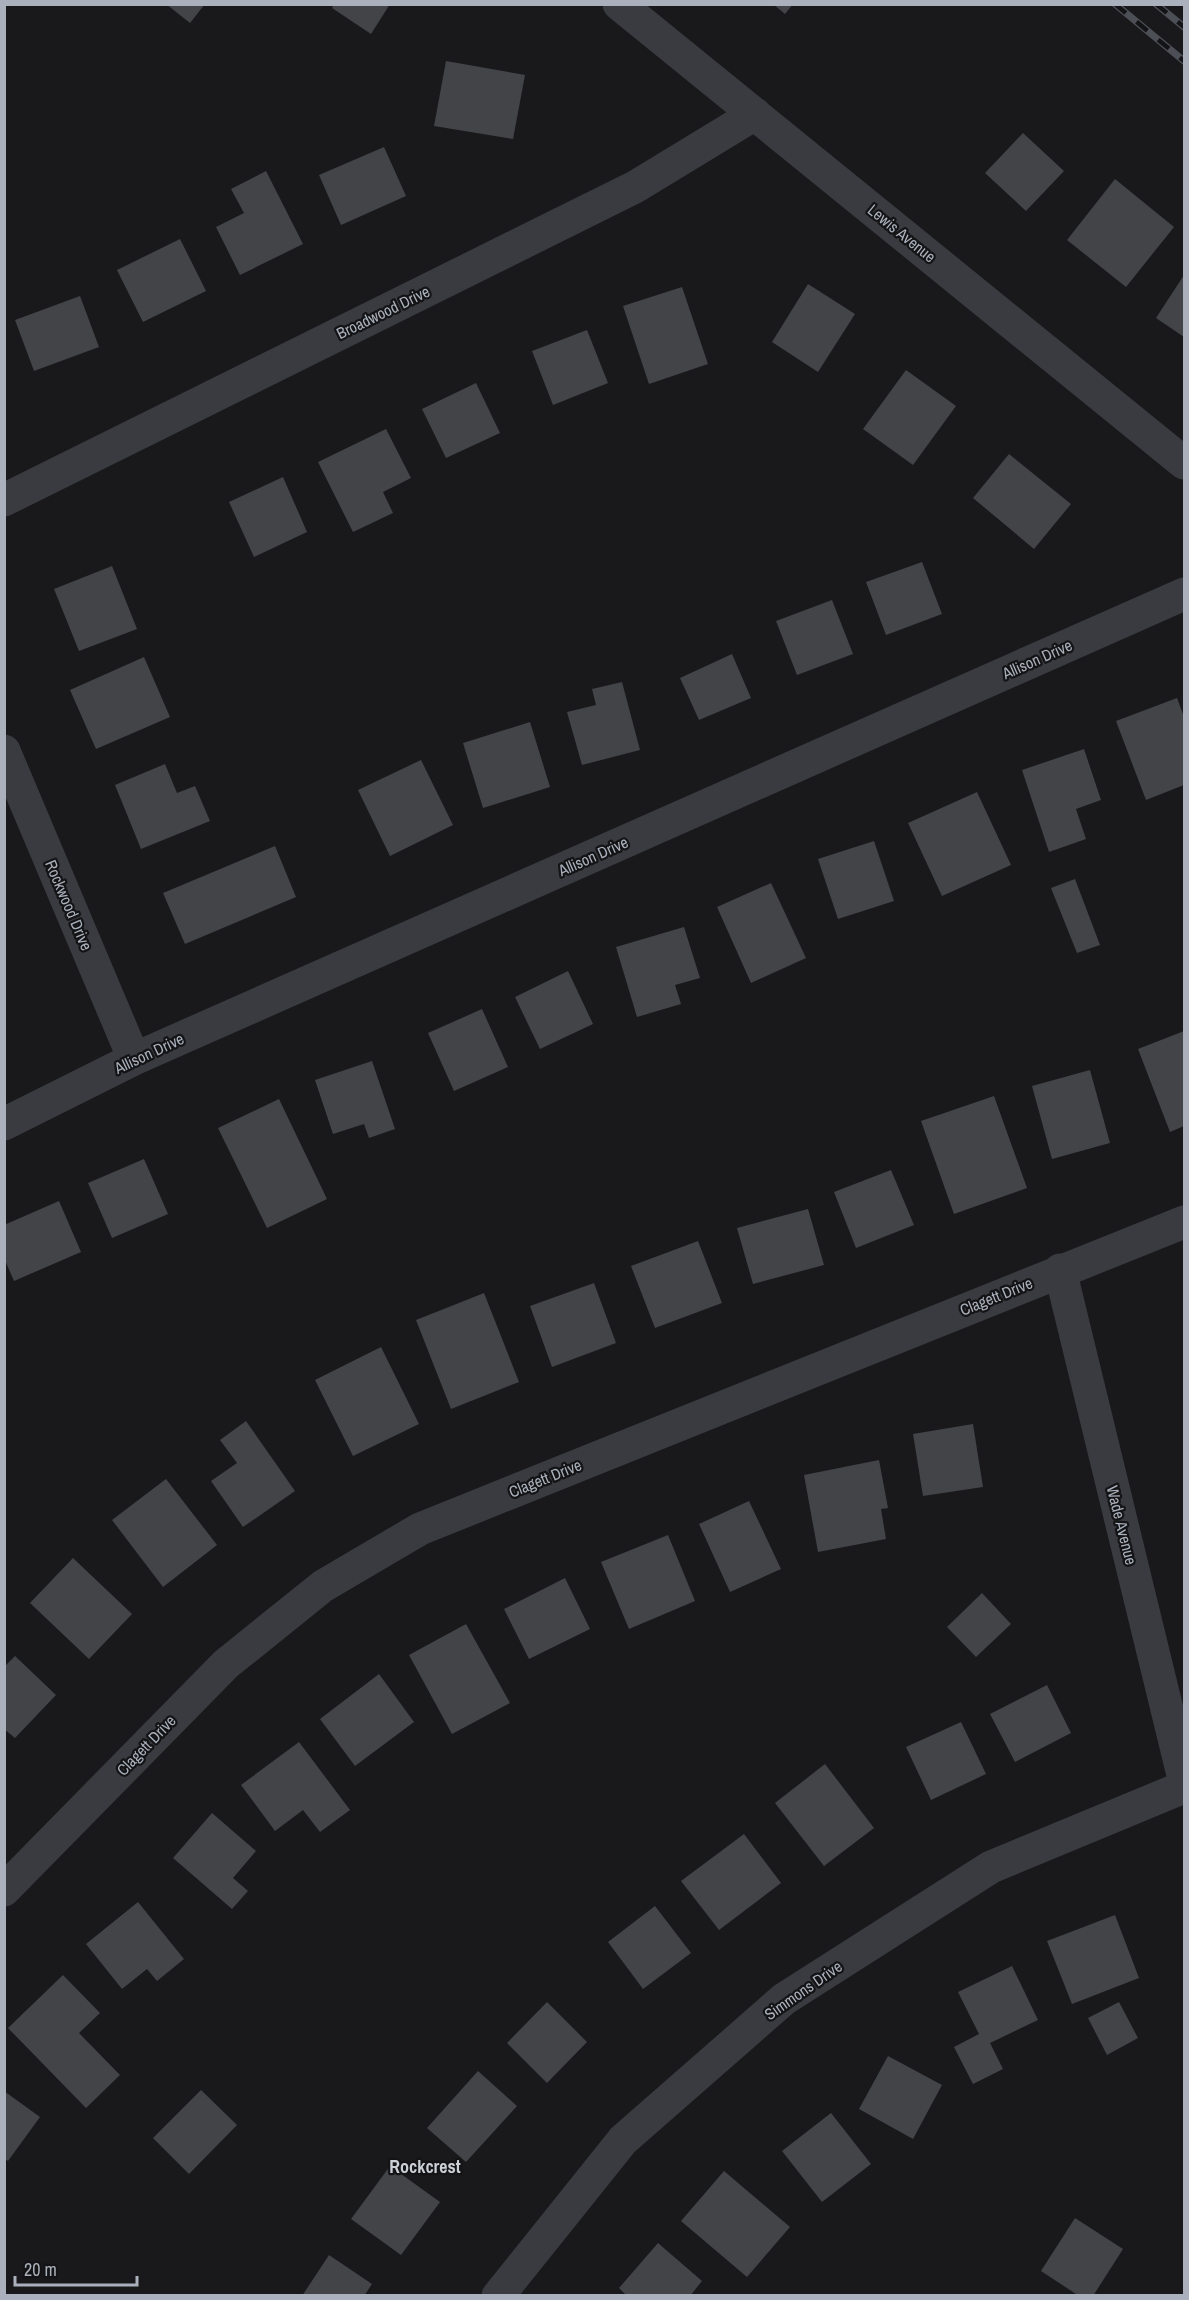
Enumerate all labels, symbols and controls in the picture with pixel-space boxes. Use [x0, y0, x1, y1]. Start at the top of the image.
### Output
street label: Lewis Avenue [863, 199, 941, 267]
street label: Broadwood Drive [333, 280, 433, 344]
street label: Allison Drive [998, 634, 1075, 685]
street label: Allison Drive [554, 831, 631, 882]
street label: Rockwood Drive [40, 856, 98, 954]
street label: Allison Drive [110, 1027, 187, 1079]
street label: Clagett Drive [956, 1271, 1036, 1321]
street label: Clagett Drive [505, 1453, 585, 1503]
street label: Wade Avenue [1102, 1483, 1142, 1567]
street label: Clagett Drive [111, 1710, 181, 1780]
street label: Simmons Drive [760, 1955, 846, 2025]
district label: Rockcrest [389, 2154, 461, 2179]
scale bar [15, 2249, 136, 2287]
text: 20 m [24, 2257, 57, 2282]

